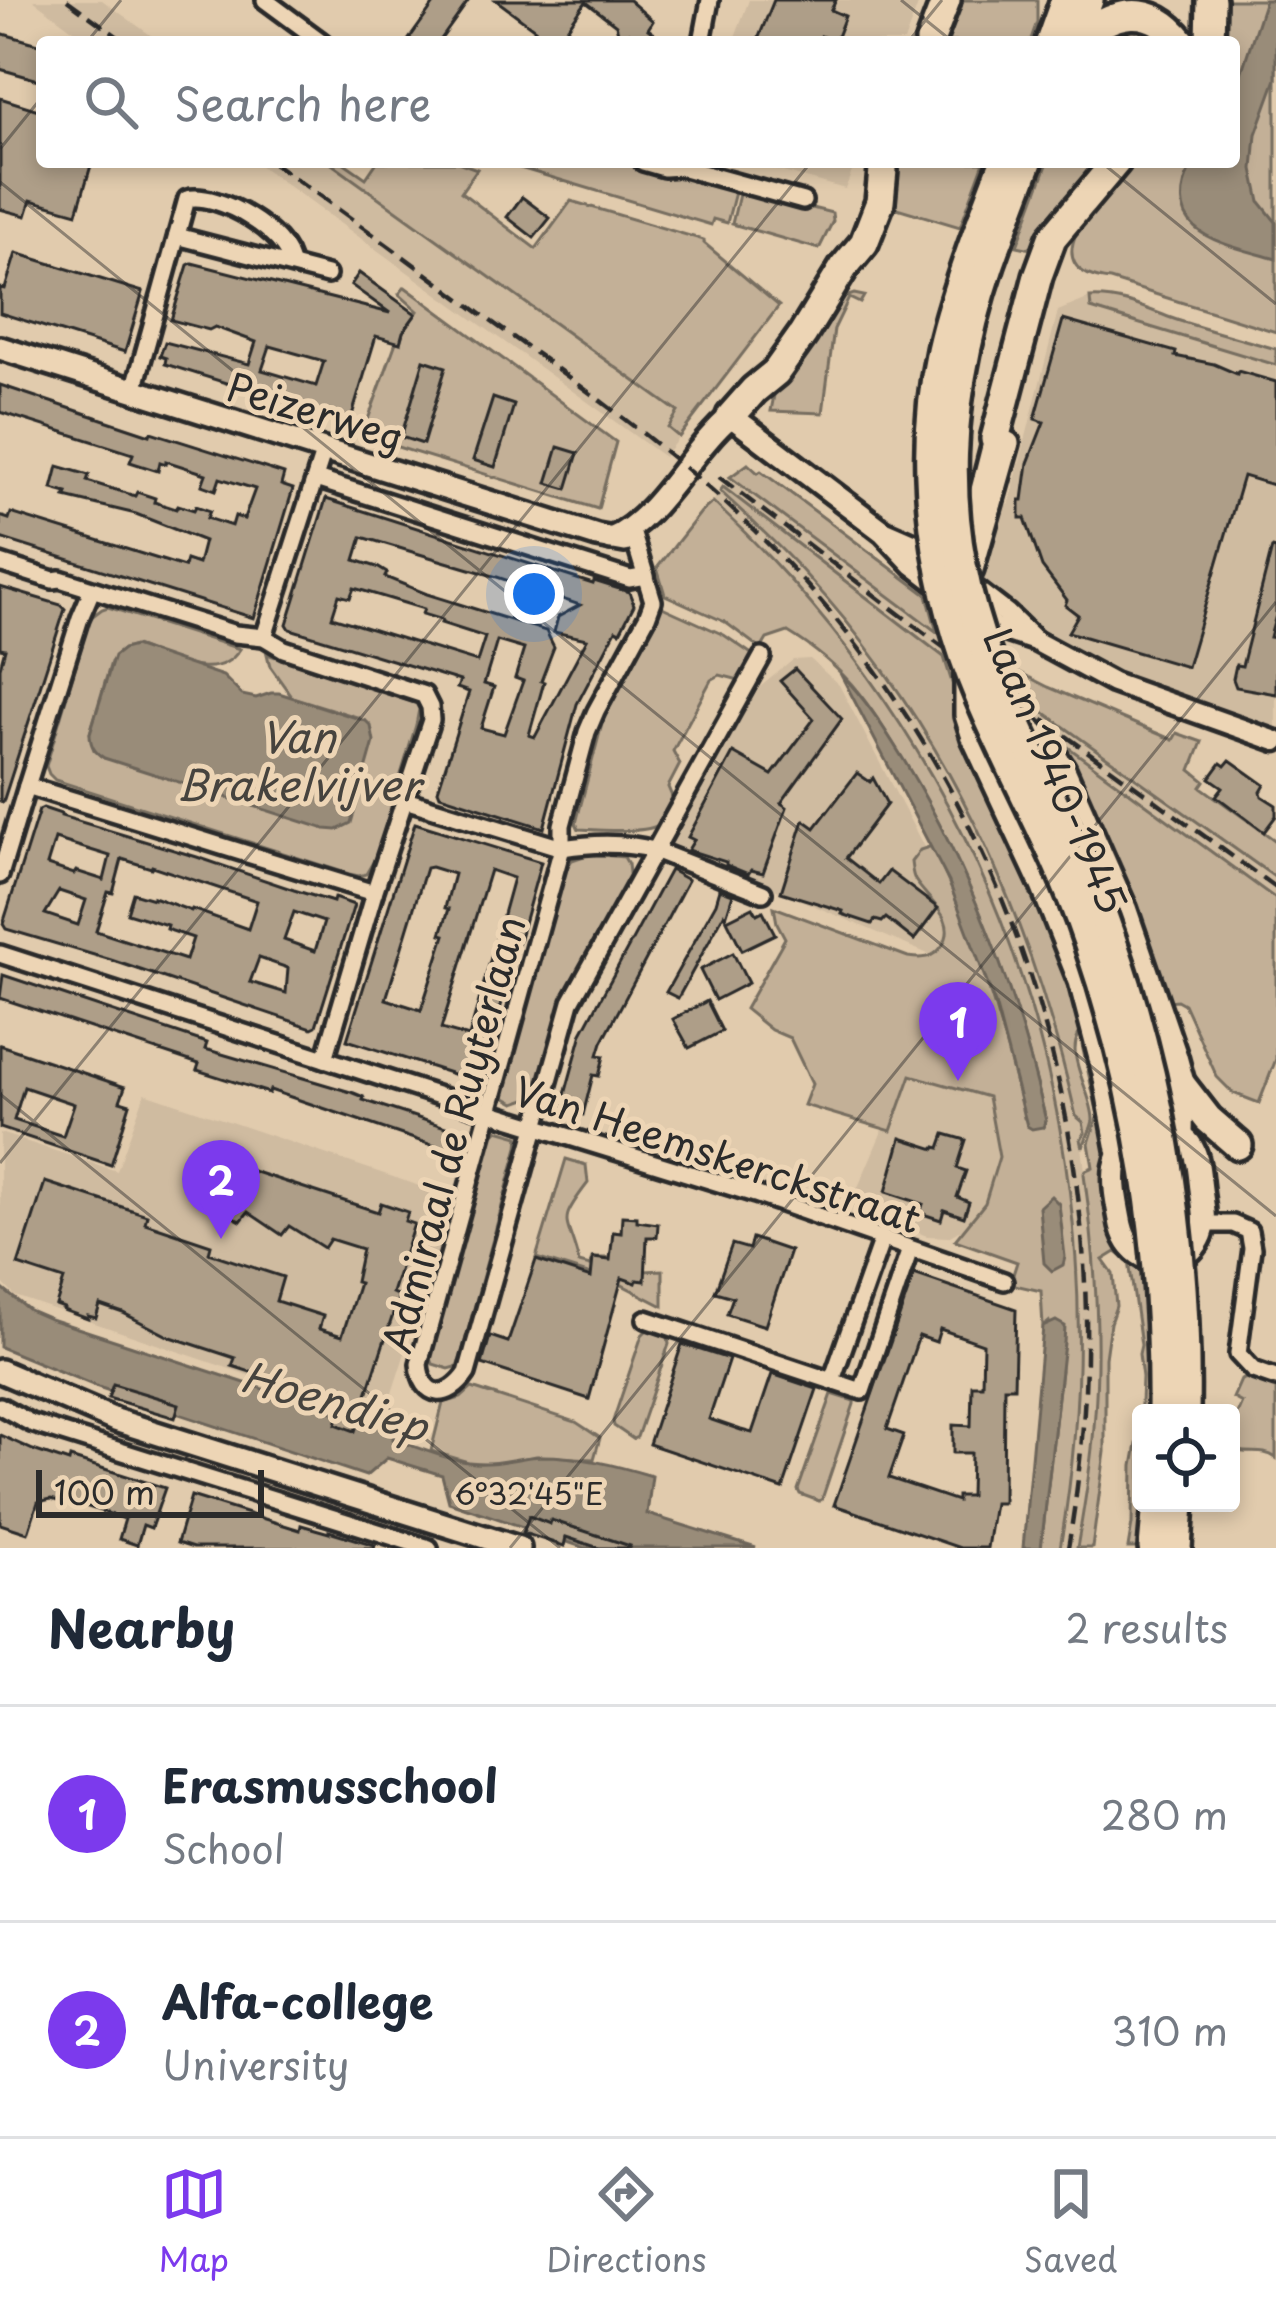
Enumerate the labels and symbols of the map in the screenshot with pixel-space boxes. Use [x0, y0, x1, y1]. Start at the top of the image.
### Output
street label: Peizerweg [220, 355, 412, 465]
your location [504, 564, 564, 624]
street label: Laan 1940-1945 [970, 618, 1144, 922]
water label: Van Brakelvijver [176, 704, 425, 815]
street label: Admiraal de Ruyterlaan [365, 909, 539, 1359]
pin: 1 [919, 982, 997, 1081]
street label: Van Heemskerckstraat [507, 1059, 929, 1247]
pin: 2 [182, 1140, 260, 1239]
water label: Hoendiep [234, 1343, 438, 1457]
scale bar [36, 1464, 264, 1517]
text: 6°32'45"E [455, 1470, 603, 1515]

